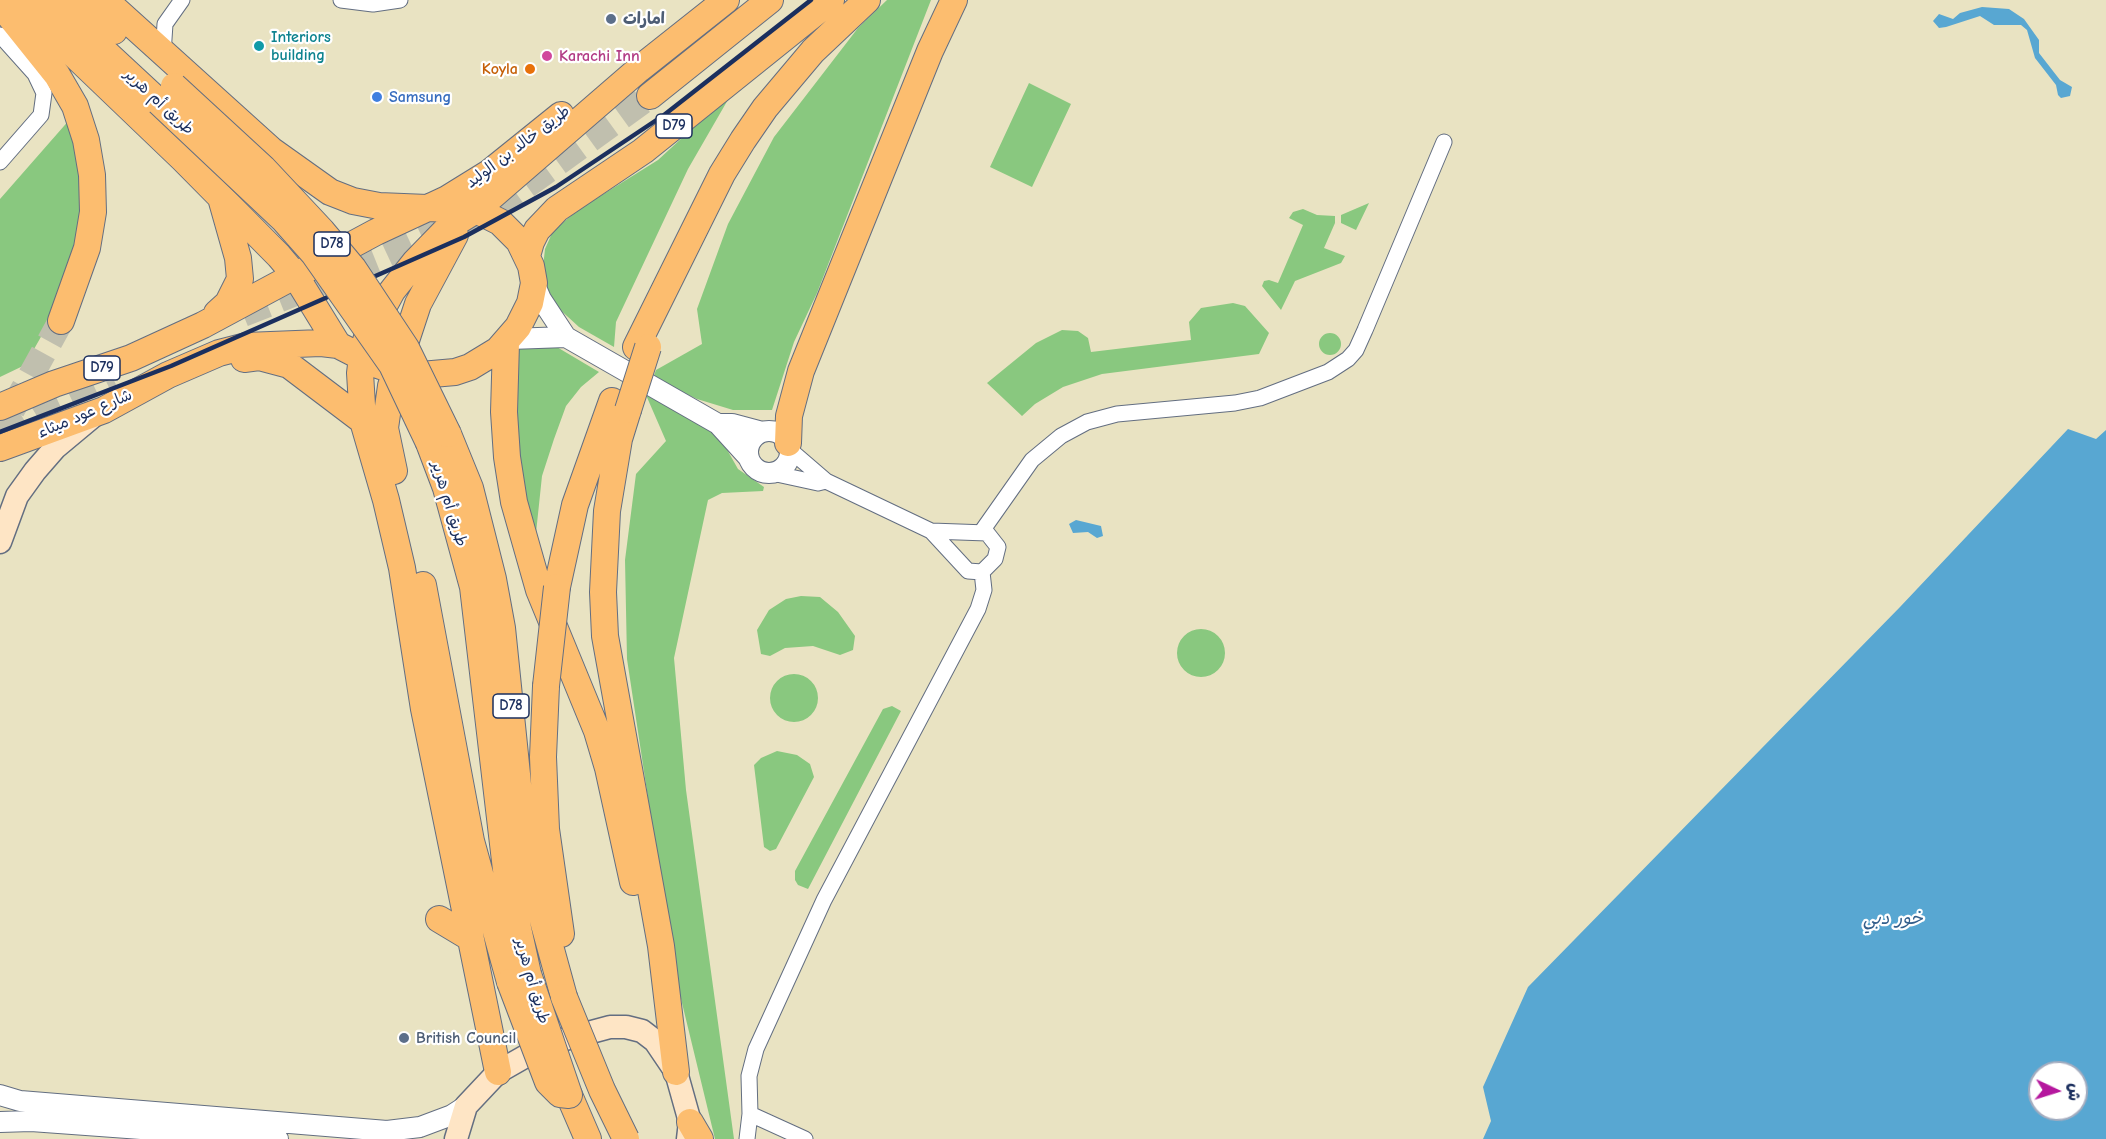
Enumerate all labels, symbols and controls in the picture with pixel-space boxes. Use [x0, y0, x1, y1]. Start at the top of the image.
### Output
place label: امارات [623, 9, 665, 29]
marker: امارات [604, 12, 618, 26]
place label: Interiors building [271, 27, 331, 65]
marker: Interiors building [252, 39, 266, 53]
place label: Karachi Inn [559, 46, 640, 66]
marker: Karachi Inn [540, 49, 554, 63]
place label: Koyla [482, 59, 518, 79]
marker: Koyla [523, 62, 537, 76]
street label: طريق أم هرير [120, 65, 198, 139]
place label: Samsung [389, 87, 451, 107]
marker: Samsung [370, 90, 384, 104]
street label: طريق خالد بن الوليد [462, 101, 574, 193]
road number: D79 [656, 114, 692, 138]
road number: D78 [314, 232, 350, 256]
road number: D79 [84, 356, 120, 380]
street label: شارع عود ميثاء [35, 385, 135, 443]
street label: طريق أم هرير [427, 459, 471, 549]
road number: D78 [493, 694, 529, 718]
water label: خور دبي [1863, 908, 1923, 930]
street label: طريق أم هرير [511, 936, 553, 1026]
place label: British Council [416, 1028, 516, 1048]
marker: British Council [397, 1031, 411, 1045]
north arrow [2028, 1061, 2088, 1121]
text: ش [2064, 1083, 2084, 1102]

